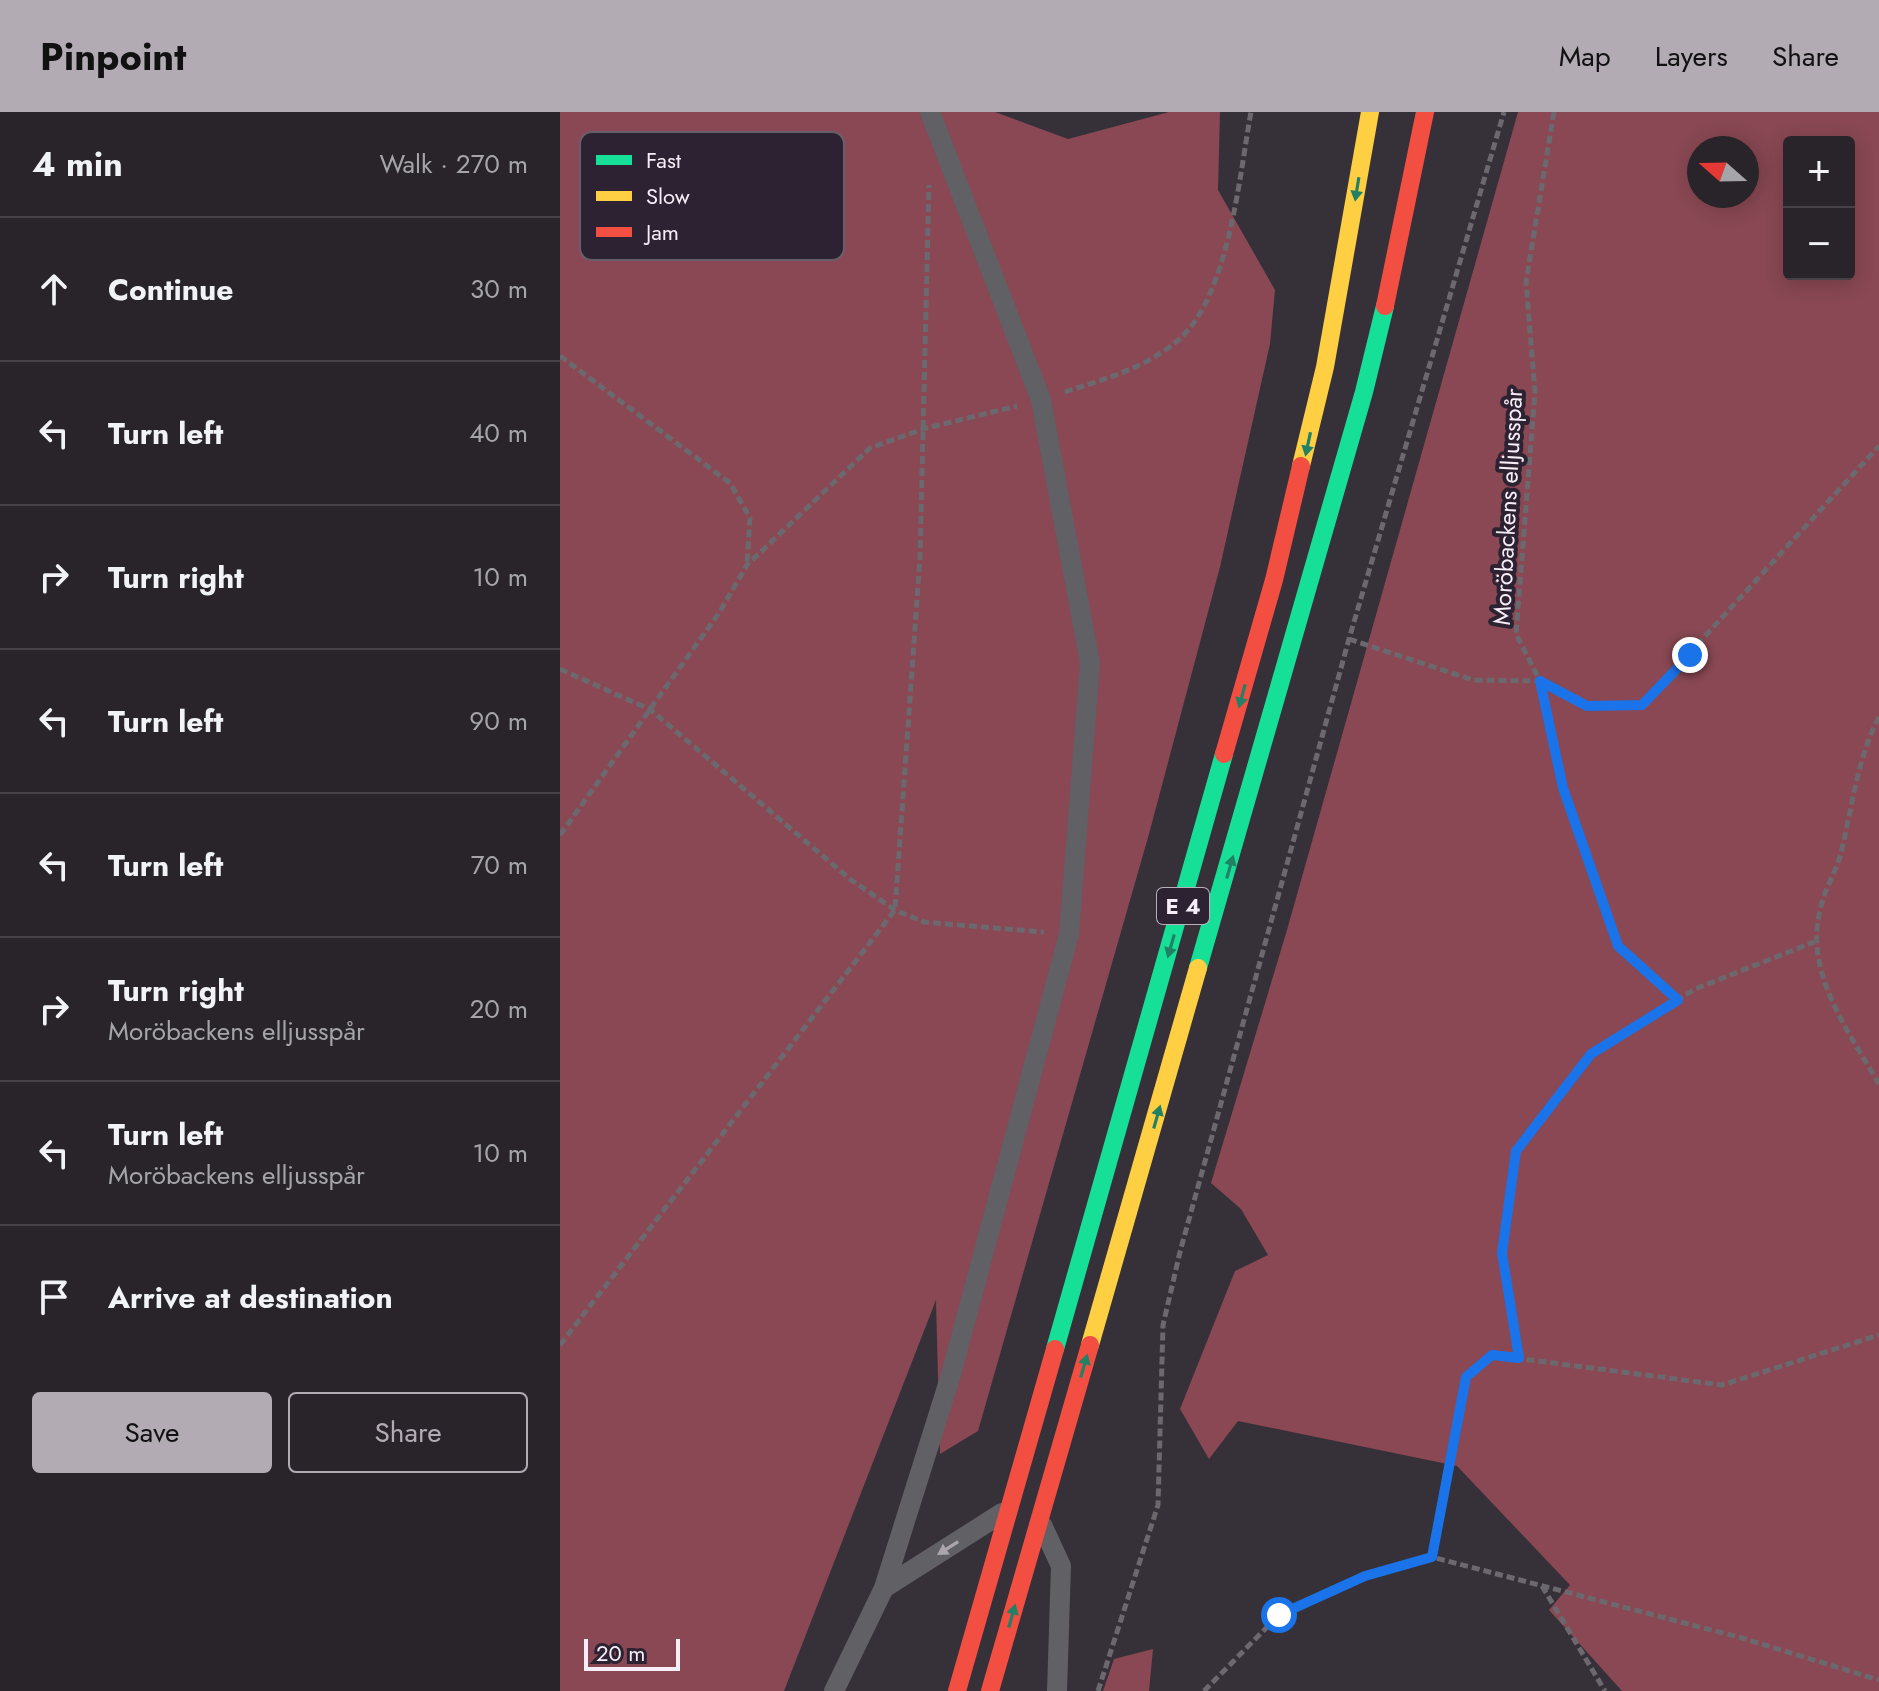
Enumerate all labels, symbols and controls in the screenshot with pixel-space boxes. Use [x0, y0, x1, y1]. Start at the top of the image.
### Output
text: Pinpoint [40, 29, 186, 84]
text: Map [1559, 36, 1611, 77]
text: Layers [1655, 36, 1728, 77]
text: Share [1772, 36, 1839, 77]
legend [580, 132, 844, 260]
north arrow [1687, 136, 1759, 208]
map controls [1783, 136, 1855, 280]
button: + [1783, 136, 1855, 208]
text: 4 min [32, 140, 123, 189]
text: Fast [646, 144, 682, 176]
text: Walk · 270 m [379, 145, 528, 183]
one-way arrow [1351, 177, 1363, 202]
text: Slow [646, 180, 690, 212]
button: − [1783, 208, 1855, 280]
text: Jam [643, 216, 679, 248]
icon: ahead [32, 267, 76, 311]
text: Continue [108, 268, 234, 311]
text: 30 m [470, 270, 528, 308]
street label: Moröbackens elljusspår [1484, 387, 1531, 626]
icon: left [32, 411, 76, 455]
text: Turn left [108, 412, 223, 455]
text: 40 m [469, 414, 528, 452]
one-way arrow [1301, 432, 1314, 457]
icon: right [32, 555, 76, 599]
text: Turn right [108, 556, 244, 599]
text: 10 m [473, 558, 528, 596]
route end [1672, 637, 1708, 673]
one-way arrow [1235, 684, 1248, 708]
icon: left [32, 699, 76, 743]
text: Turn left [108, 700, 223, 743]
text: 90 m [469, 702, 528, 740]
icon: left [32, 843, 76, 887]
text: Turn left [108, 844, 223, 887]
text: 70 m [471, 846, 528, 884]
one-way arrow [1224, 855, 1236, 880]
road number: E 4 [1157, 888, 1209, 924]
one-way arrow [1164, 934, 1177, 958]
text: Turn right [108, 969, 244, 1012]
icon: right [32, 987, 76, 1031]
text: 20 m [470, 990, 528, 1028]
text: Moröbackens elljusspår [108, 1012, 365, 1050]
one-way arrow [1151, 1104, 1164, 1128]
text: Turn left [108, 1113, 223, 1156]
icon: left [32, 1131, 76, 1175]
text: 10 m [473, 1134, 528, 1172]
text: Moröbackens elljusspår [108, 1156, 365, 1194]
icon: arrive [32, 1275, 76, 1319]
text: Arrive at destination [108, 1276, 393, 1319]
one-way arrow [1078, 1354, 1091, 1378]
button: Save [32, 1392, 272, 1473]
button: Share [288, 1392, 528, 1473]
one-way arrow [937, 1540, 959, 1554]
route start [1261, 1597, 1297, 1633]
one-way arrow [1006, 1604, 1018, 1629]
scale bar [584, 1635, 680, 1671]
text: 20 m [596, 1637, 645, 1669]

